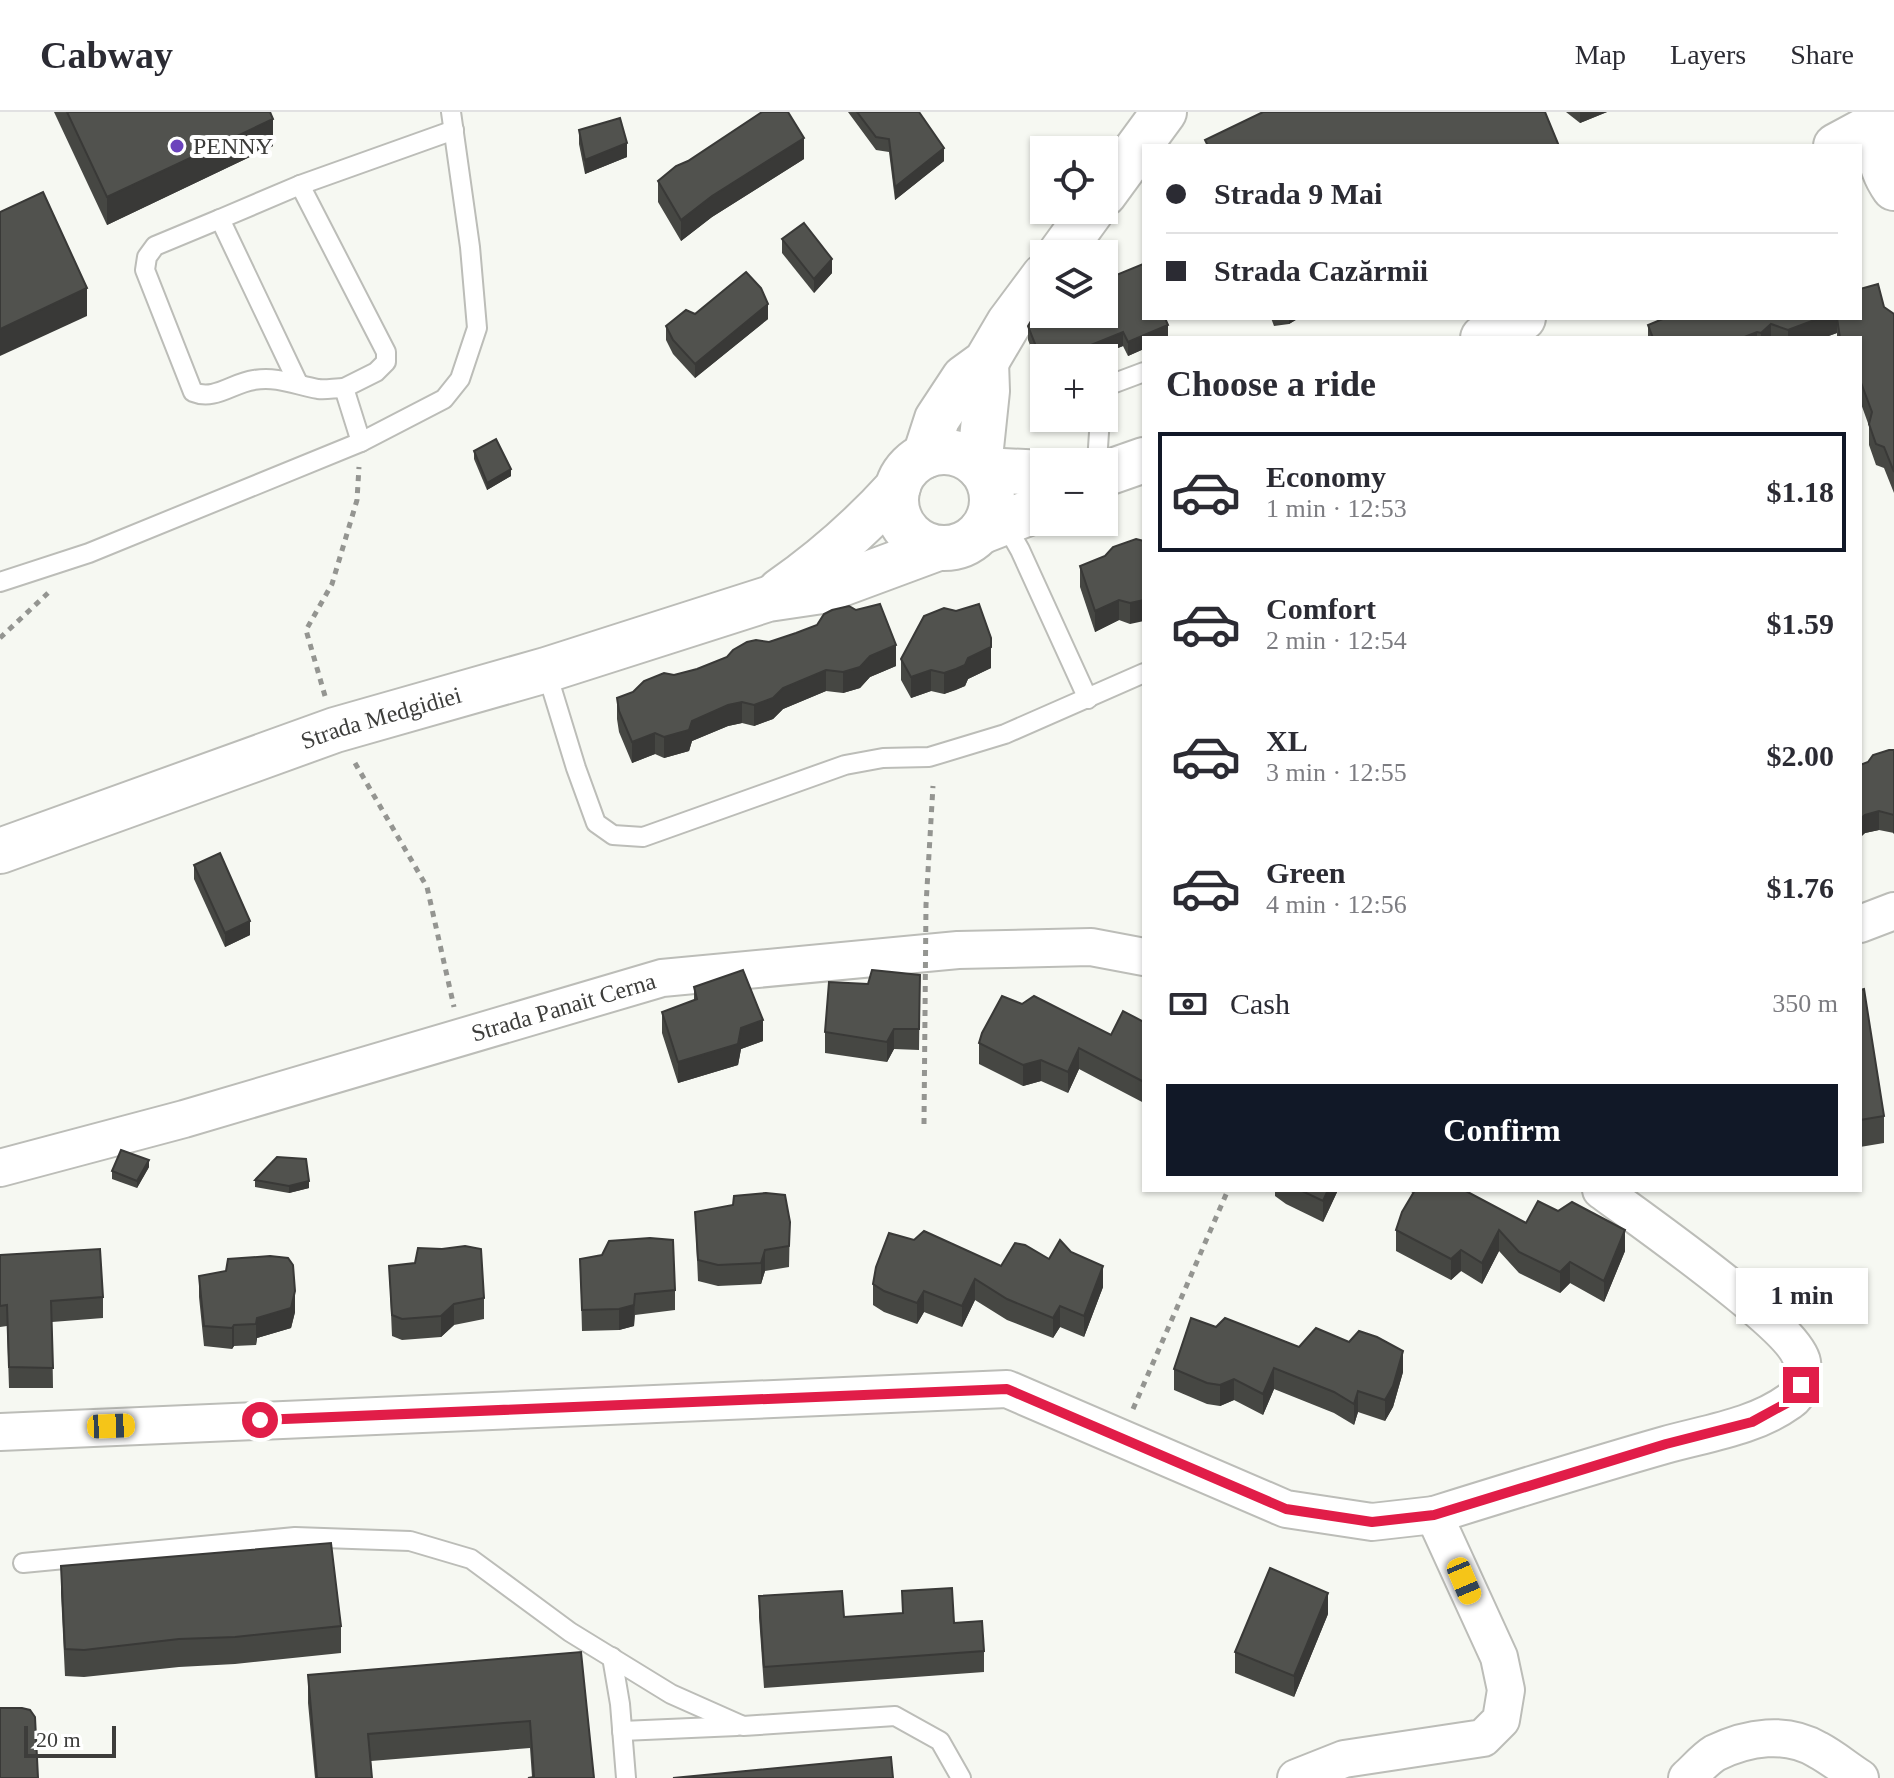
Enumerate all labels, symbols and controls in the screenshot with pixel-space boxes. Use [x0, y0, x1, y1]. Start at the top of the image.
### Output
text: Cabway [40, 34, 173, 76]
text: Map [1575, 39, 1626, 70]
text: Layers [1670, 39, 1746, 70]
text: Share [1790, 39, 1854, 70]
place label: PENNY [193, 133, 273, 159]
map controls [1030, 136, 1118, 536]
button: locate [1030, 136, 1118, 224]
marker: PENNY [168, 137, 186, 155]
text: Strada 9 Mai [1214, 177, 1382, 210]
button: layers [1030, 240, 1118, 328]
text: Strada Cazărmii [1214, 254, 1428, 287]
button: + [1030, 344, 1118, 432]
text: Choose a ride [1166, 364, 1376, 404]
button: − [1030, 448, 1118, 536]
icon: car [1170, 456, 1242, 528]
text: Economy [1266, 460, 1386, 493]
text: $1.18 [1767, 475, 1834, 508]
text: 1 min · 12:53 [1266, 494, 1407, 523]
icon: car [1170, 588, 1242, 660]
text: Comfort [1266, 592, 1376, 625]
text: $1.59 [1767, 607, 1834, 640]
text: 2 min · 12:54 [1266, 626, 1407, 655]
street label: Strada Medgidiei [297, 682, 465, 754]
icon: car [1170, 720, 1242, 792]
text: XL [1266, 724, 1308, 757]
text: $2.00 [1767, 739, 1834, 772]
text: 3 min · 12:55 [1266, 758, 1407, 787]
icon: car [1170, 852, 1242, 924]
text: Green [1266, 856, 1345, 889]
text: $1.76 [1767, 871, 1834, 904]
text: 4 min · 12:56 [1266, 890, 1407, 919]
street label: Strada Panait Cerna [468, 968, 659, 1047]
icon: cash [1166, 982, 1210, 1026]
text: Cash [1230, 987, 1290, 1020]
text: 350 m [1772, 989, 1838, 1018]
button: Confirm [1166, 1084, 1838, 1176]
callout: 1 min [1735, 1269, 1867, 1325]
text: 1 min [1771, 1281, 1833, 1310]
route end [1783, 1367, 1819, 1403]
route start [242, 1402, 278, 1438]
car [87, 1413, 135, 1439]
car [1444, 1554, 1484, 1608]
scale bar [24, 1722, 116, 1758]
text: 20 m [36, 1727, 81, 1752]

